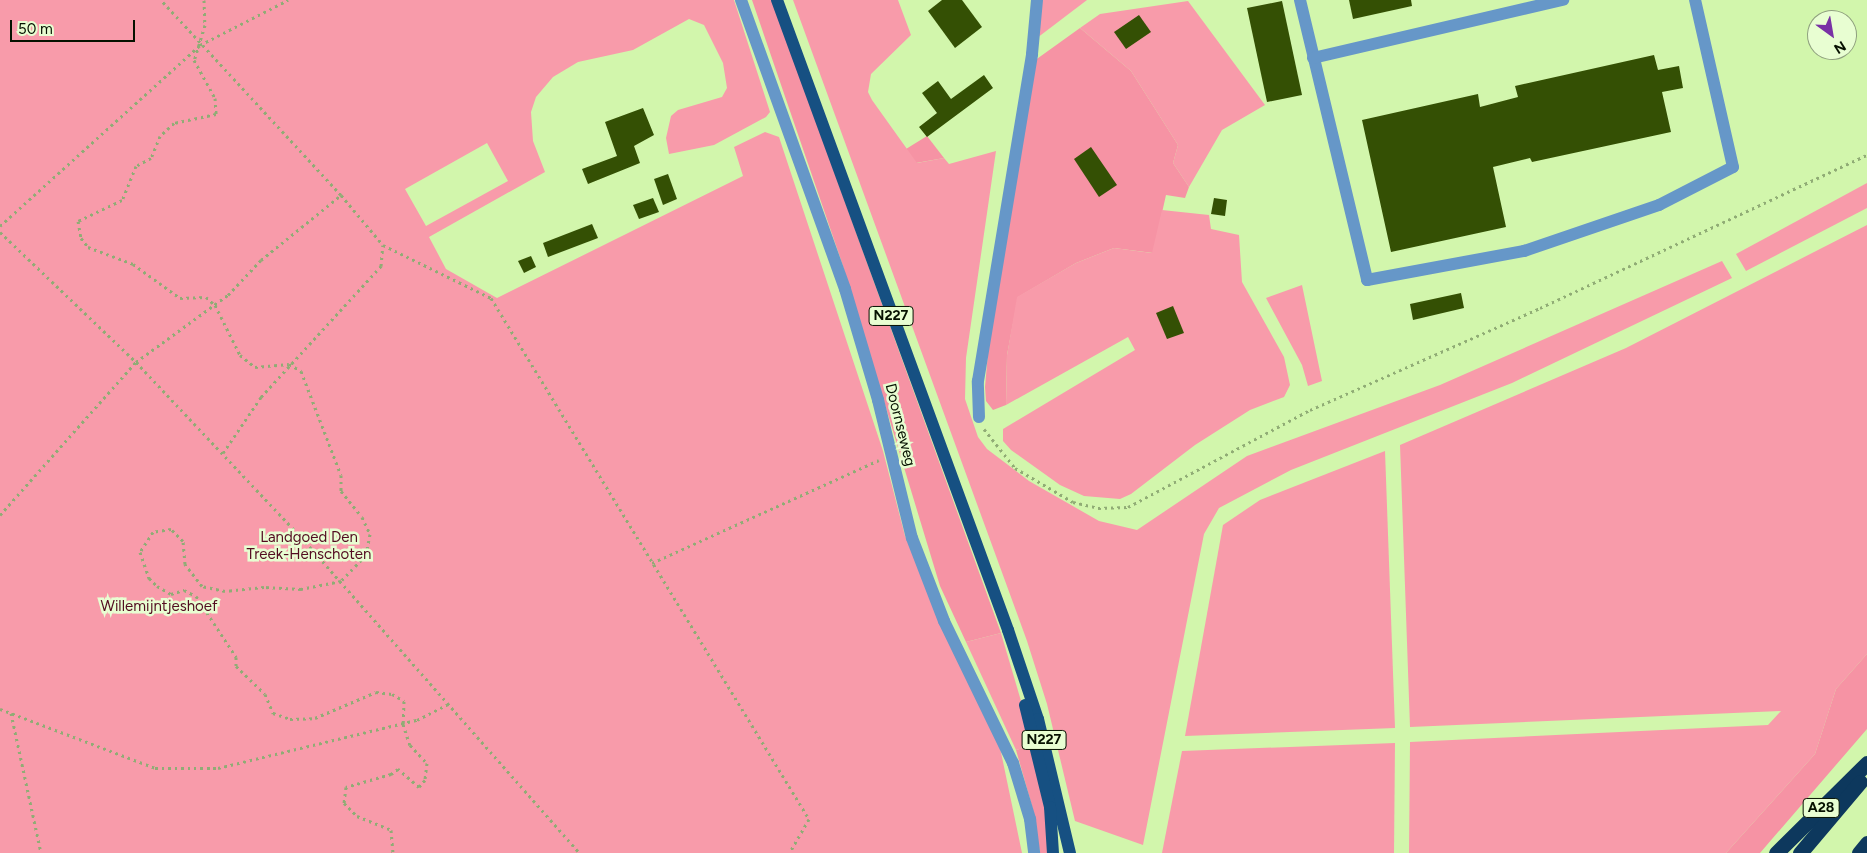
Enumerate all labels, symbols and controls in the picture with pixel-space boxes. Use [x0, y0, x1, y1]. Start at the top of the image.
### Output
scale bar [12, 10, 138, 42]
north arrow [1807, 10, 1857, 60]
text: 50 m [18, 20, 53, 38]
text: N [1831, 37, 1849, 57]
road number: N227 [868, 304, 914, 328]
street label: Doornseweg [881, 382, 919, 468]
park label: Landgoed Den Treek-Henschoten [247, 528, 371, 563]
park label: Willemijntjeshoef [101, 598, 217, 616]
road number: N227 [1022, 728, 1066, 752]
road number: A28 [1802, 796, 1840, 820]

